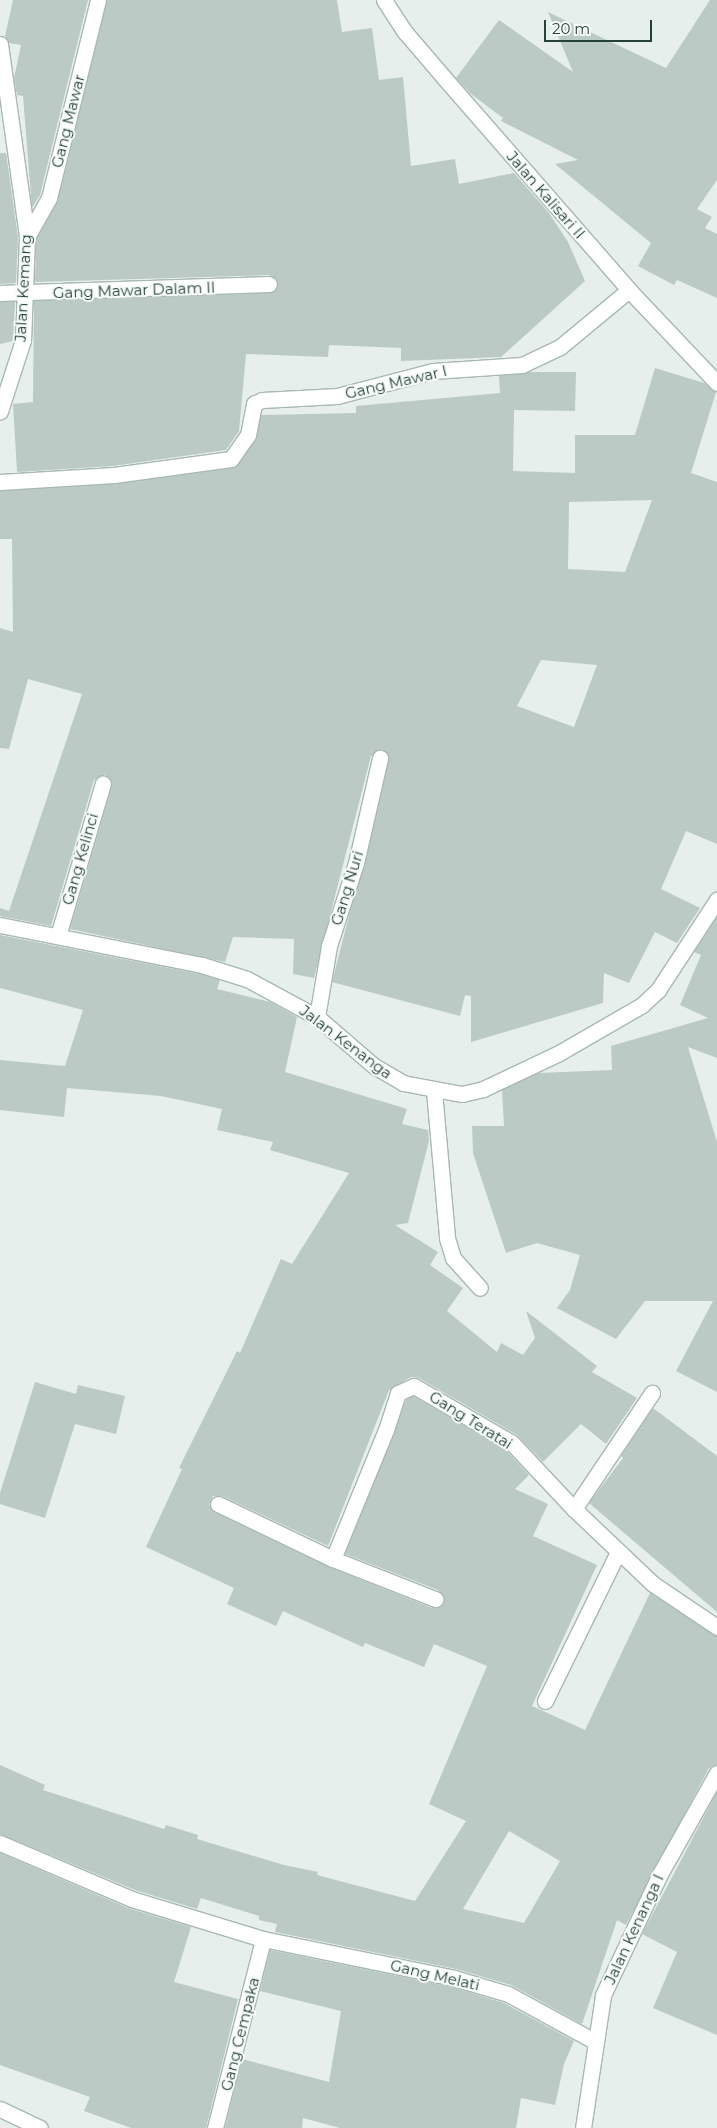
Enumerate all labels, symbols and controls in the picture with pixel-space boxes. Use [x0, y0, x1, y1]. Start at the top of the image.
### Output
scale bar [547, 10, 654, 42]
text: 20 m [552, 19, 590, 38]
street label: Gang Mawar [48, 72, 88, 170]
street label: Jalan Kalisari II [503, 148, 589, 242]
street label: Jalan Kemang [11, 234, 35, 342]
street label: Gang Mawar Dalam II [52, 278, 216, 302]
street label: Gang Mawar I [343, 362, 449, 402]
street label: Gang Kelinci [58, 811, 102, 907]
street label: Gang Nuri [327, 849, 367, 927]
street label: Jalan Kenanga [296, 1001, 396, 1083]
street label: Gang Teratai [426, 1387, 516, 1453]
street label: Jalan Kenanga I [601, 1871, 667, 1987]
street label: Gang Melati [389, 1956, 481, 1994]
street label: Gang Cempaka [217, 1975, 263, 2093]

